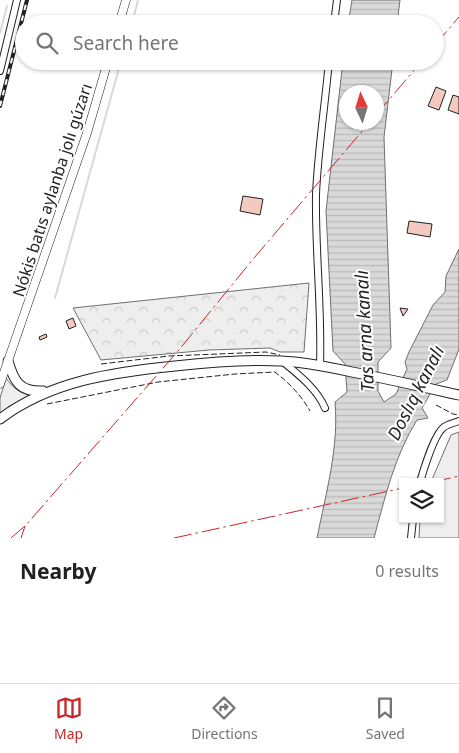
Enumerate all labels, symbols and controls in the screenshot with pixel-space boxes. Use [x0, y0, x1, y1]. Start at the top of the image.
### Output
search box [15, 15, 444, 70]
icon: search [33, 29, 61, 57]
text: Search here [73, 30, 179, 56]
street label: Nókis batıs aylanba jolı gúzarı [7, 80, 97, 300]
north arrow [339, 85, 384, 130]
water label: Tas arna kanalı [349, 269, 379, 393]
water label: Doslıq kanalı [381, 341, 449, 444]
map controls [399, 478, 444, 523]
button: layers [399, 478, 444, 523]
text: Nearby [20, 557, 96, 585]
text: 0 results [375, 560, 439, 582]
tab: Map [54, 694, 83, 743]
tab: Directions [191, 694, 258, 743]
tab: Saved [366, 694, 405, 743]

